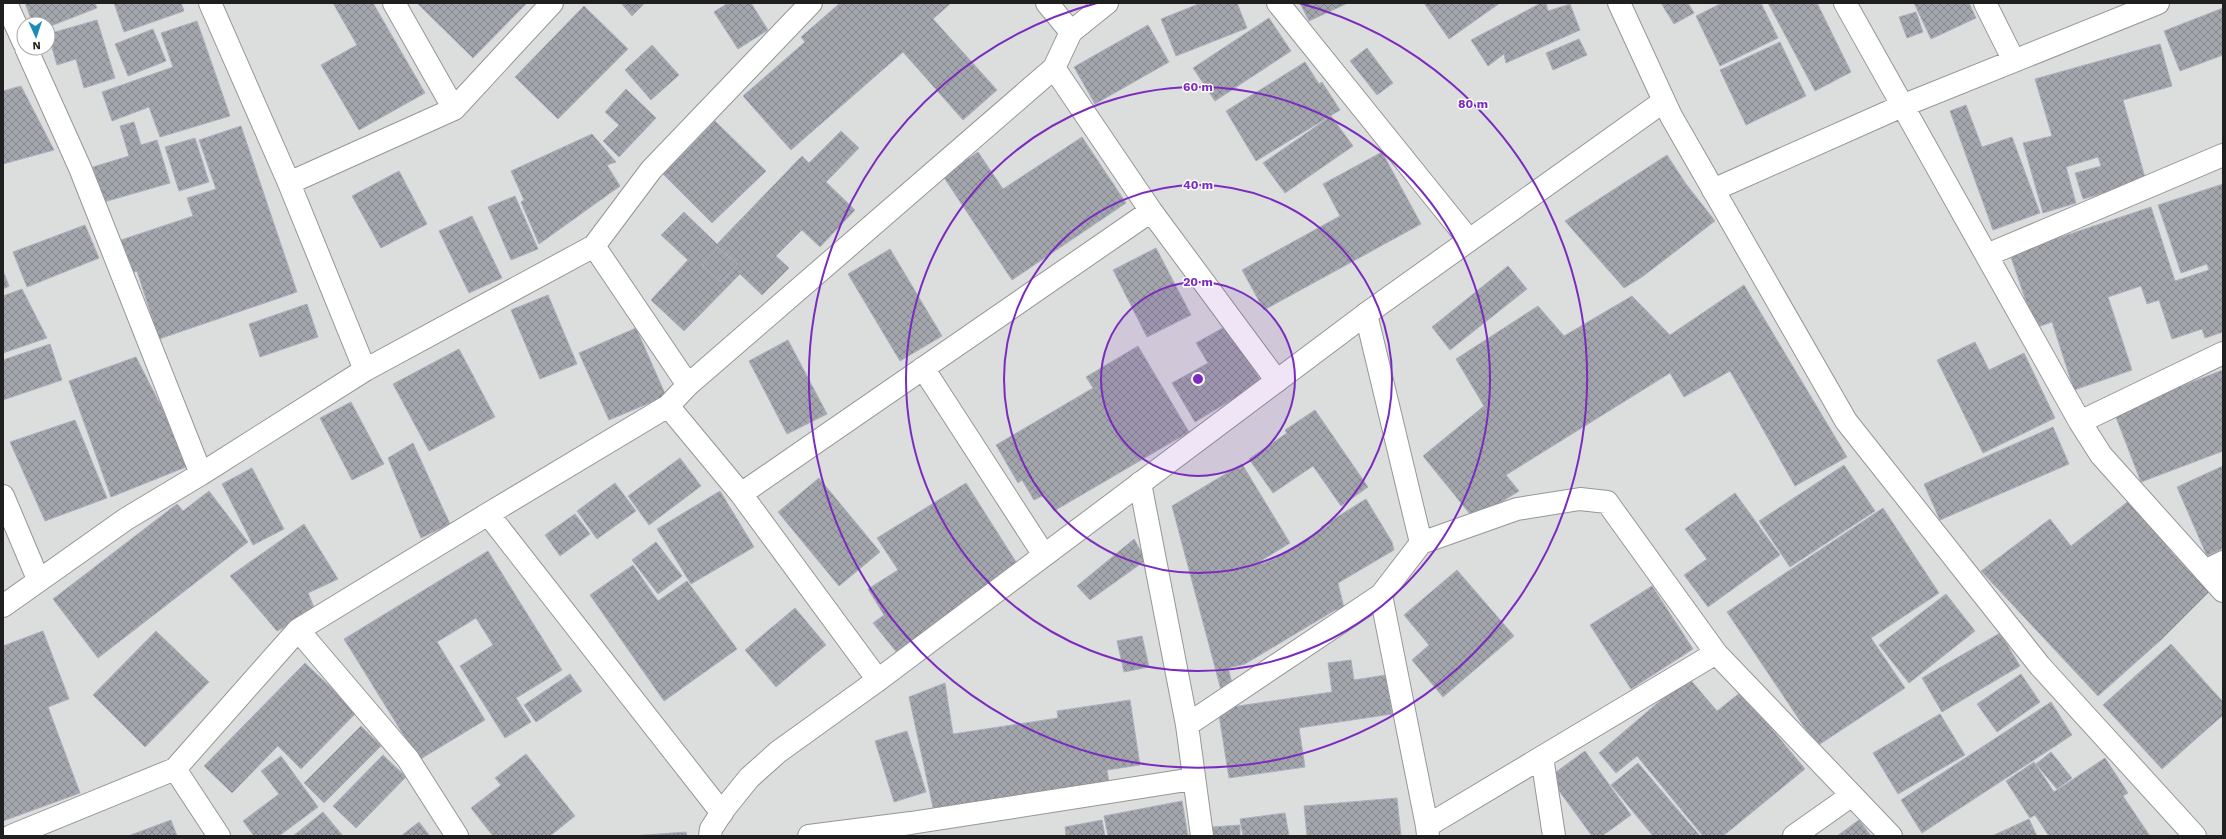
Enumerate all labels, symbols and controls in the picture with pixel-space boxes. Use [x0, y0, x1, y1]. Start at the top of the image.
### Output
north arrow [16, 16, 56, 56]
text: N [32, 39, 41, 52]
text: 60 m [1183, 80, 1213, 94]
text: 80 m [1458, 97, 1488, 111]
text: 40 m [1183, 178, 1213, 192]
text: 20 m [1183, 275, 1213, 289]
centre of rings [1191, 372, 1205, 386]

